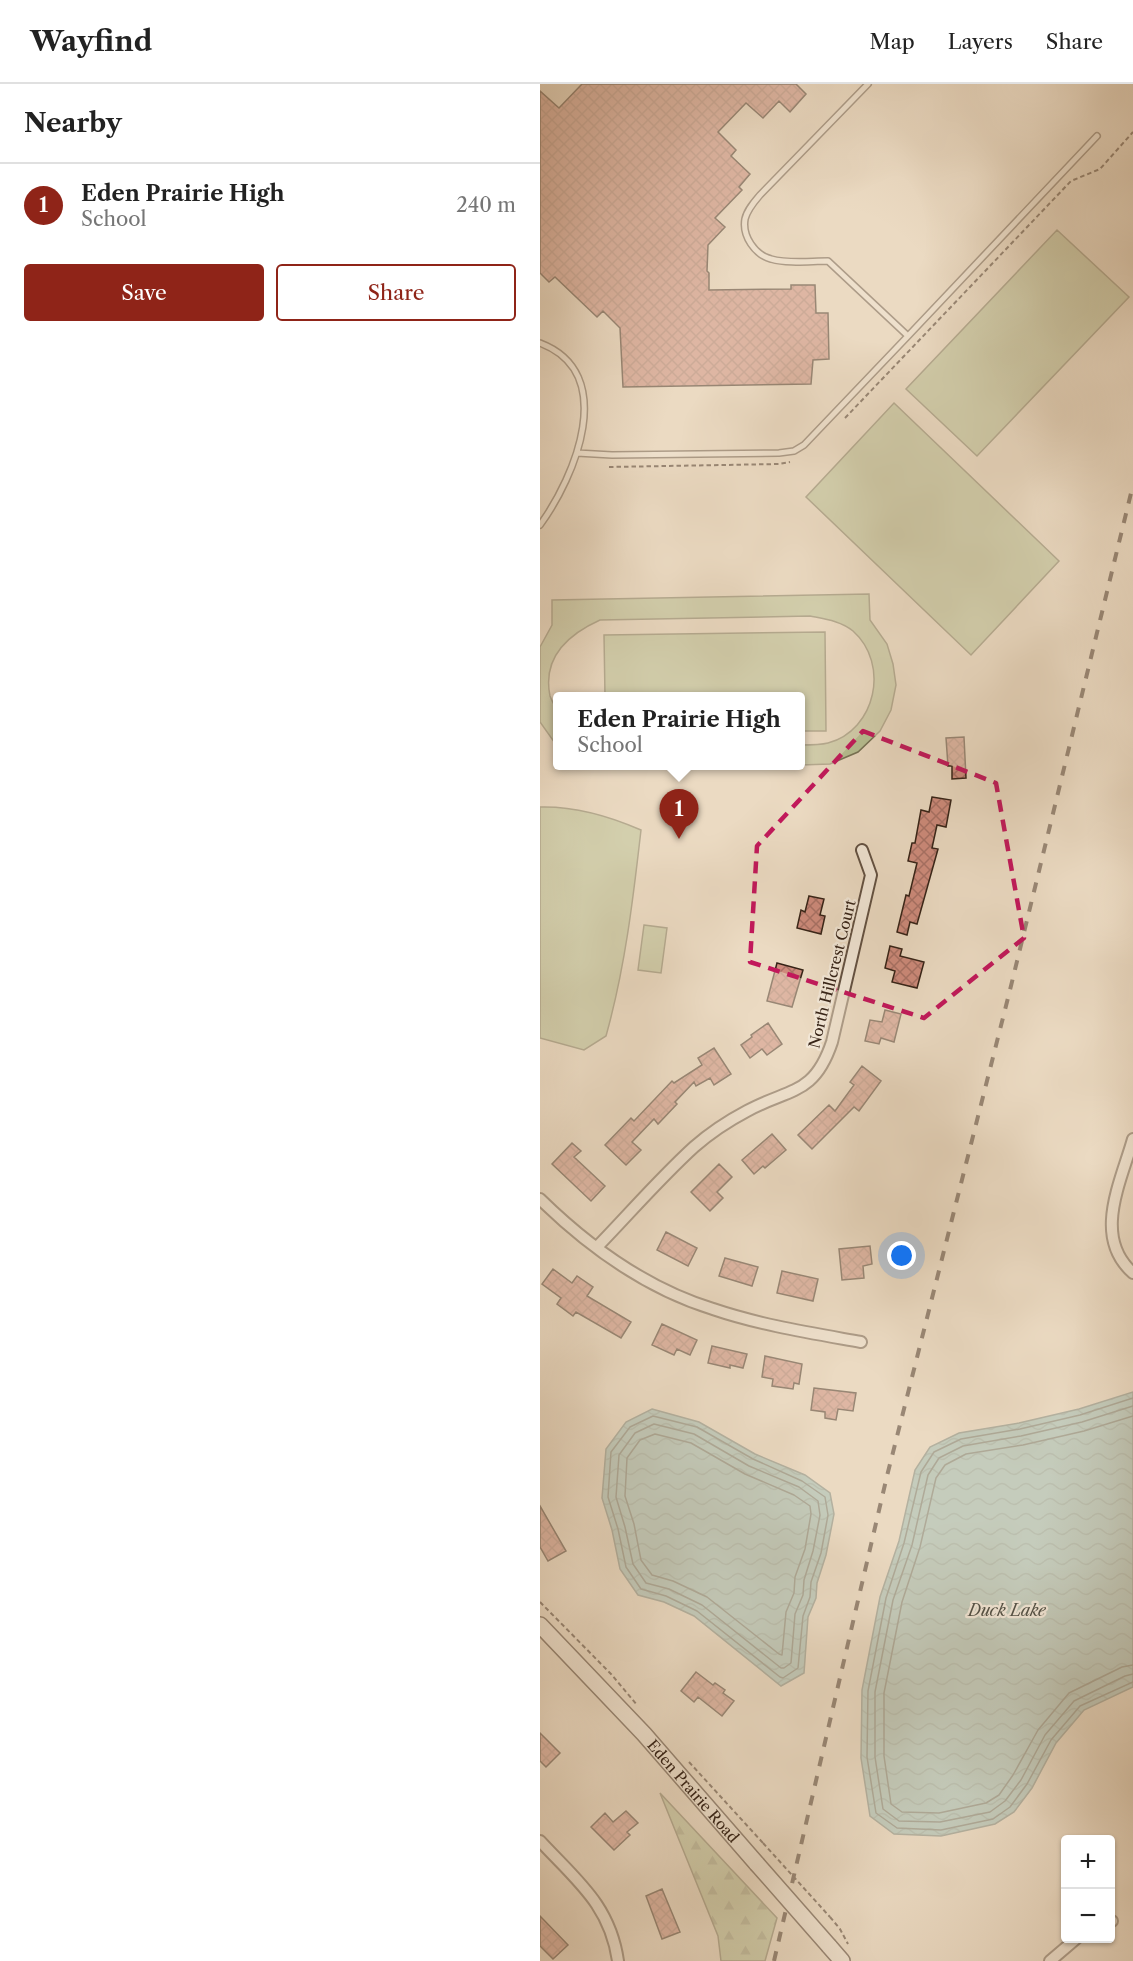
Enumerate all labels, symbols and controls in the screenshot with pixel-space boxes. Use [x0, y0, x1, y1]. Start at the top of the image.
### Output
text: Wayfind [30, 24, 152, 58]
text: Map [870, 29, 915, 54]
text: Layers [948, 29, 1013, 54]
text: Share [1046, 29, 1103, 54]
text: Nearby [24, 107, 122, 139]
text: Eden Prairie High [81, 180, 285, 207]
text: 1 [39, 193, 48, 217]
text: 240 m [456, 193, 516, 217]
text: School [81, 207, 146, 231]
button: Save [24, 264, 264, 321]
button: Share [276, 264, 516, 321]
popup [553, 692, 805, 770]
text: Eden Prairie High [577, 706, 781, 733]
text: School [577, 733, 643, 757]
pin: 1 [660, 790, 698, 839]
street label: North Hillcrest Court [804, 897, 860, 1050]
your location [887, 1241, 916, 1270]
water label: Duck Lake [966, 1600, 1047, 1620]
street label: Eden Prairie Road [643, 1735, 743, 1846]
map controls [1061, 1835, 1115, 1943]
button: + [1061, 1835, 1115, 1889]
button: − [1061, 1889, 1115, 1943]

